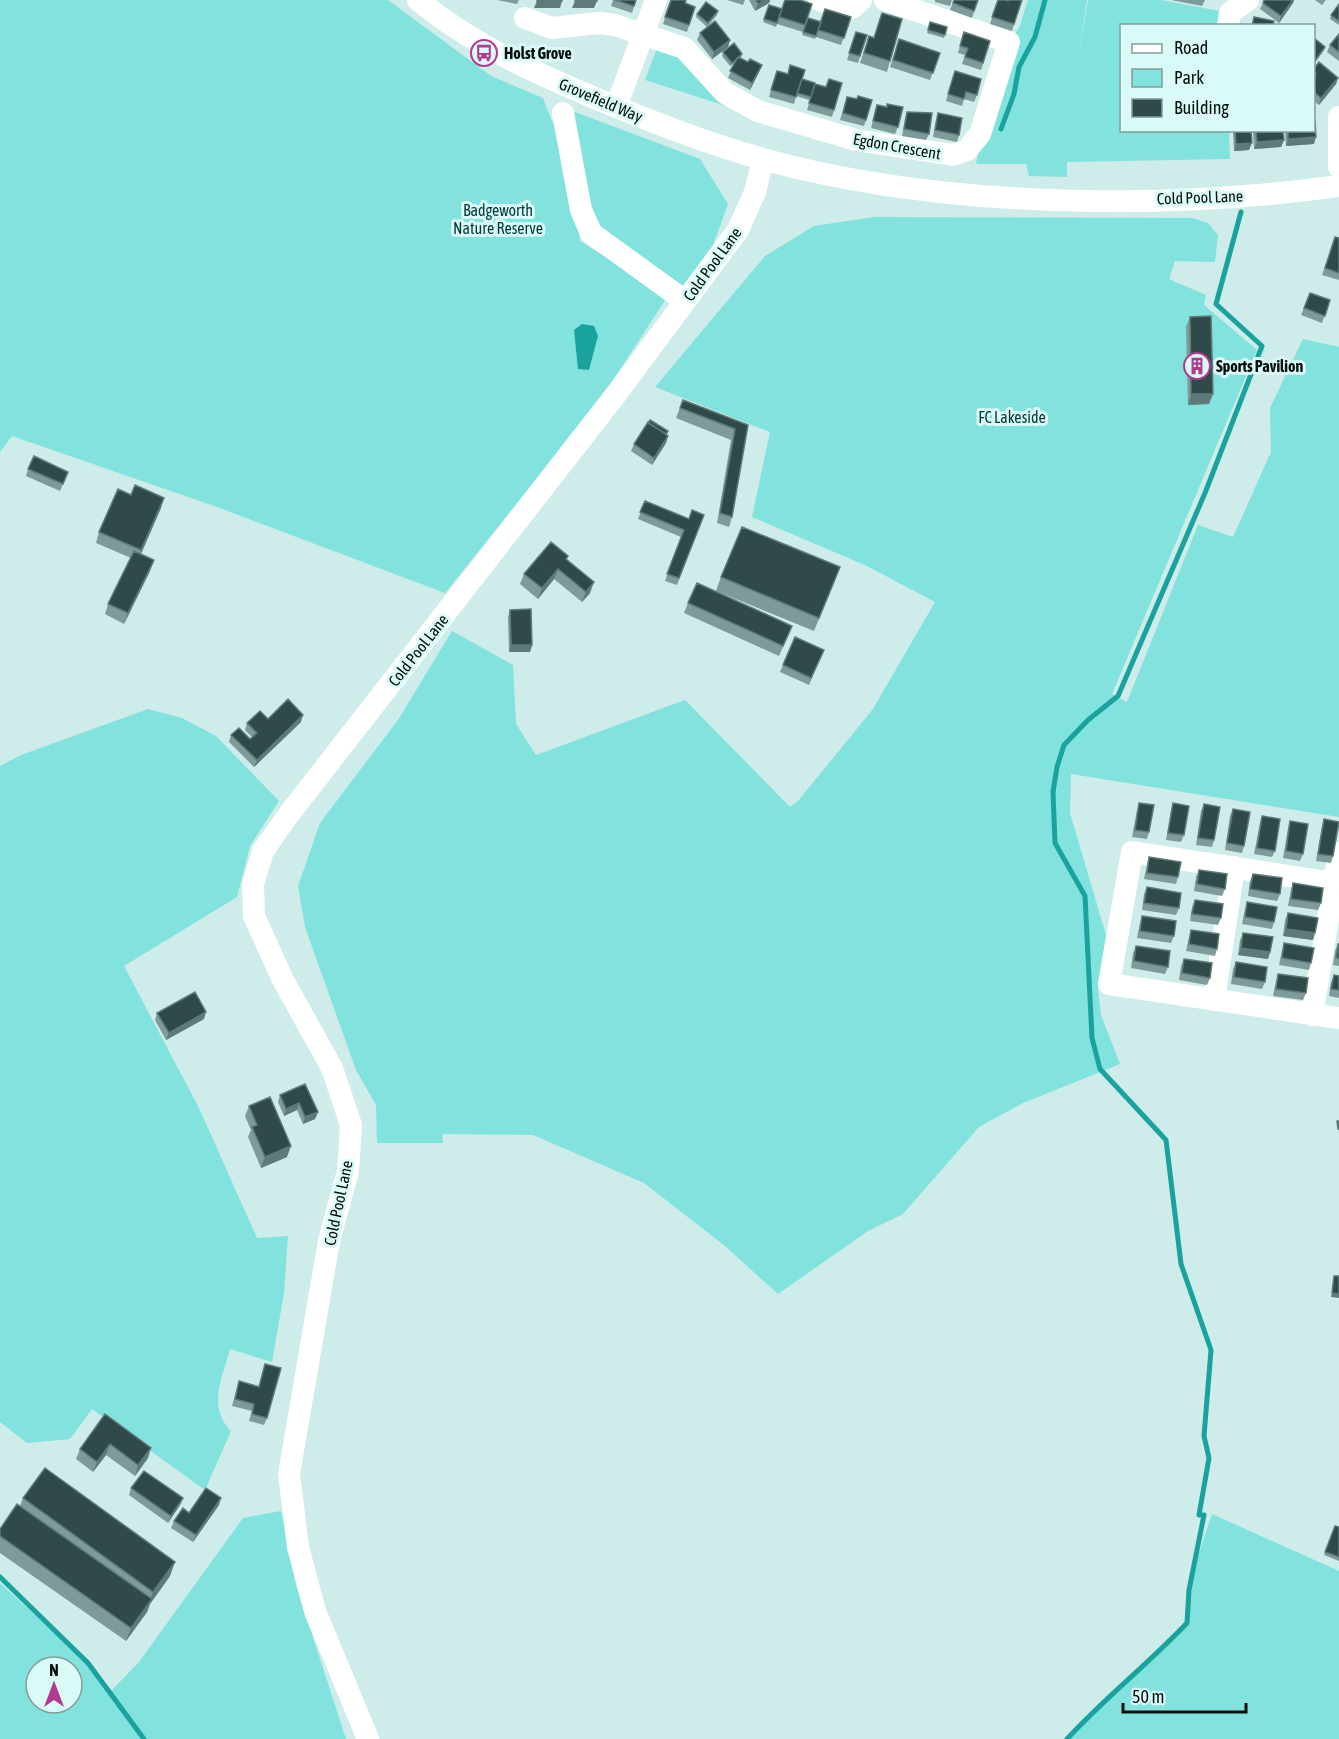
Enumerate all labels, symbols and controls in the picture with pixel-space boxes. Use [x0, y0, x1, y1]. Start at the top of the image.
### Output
legend [1120, 24, 1315, 132]
text: Road [1174, 37, 1208, 58]
bus stop icon: Holst Grove [469, 38, 499, 68]
place label: Holst Grove [504, 44, 572, 62]
text: Park [1174, 67, 1204, 88]
street label: Grovefield Way [556, 74, 646, 127]
text: Building [1174, 97, 1229, 118]
street label: Egdon Crescent [852, 129, 943, 164]
street label: Cold Pool Lane [1157, 186, 1243, 208]
park label: Badgeworth Nature Reserve [453, 201, 543, 237]
street label: Cold Pool Lane [679, 224, 745, 304]
building icon: Sports Pavilion [1182, 351, 1212, 381]
place label: Sports Pavilion [1216, 357, 1304, 375]
park label: FC Lakeside [978, 408, 1046, 426]
street label: Cold Pool Lane [384, 610, 452, 690]
street label: Cold Pool Lane [320, 1159, 356, 1247]
north arrow [24, 1655, 84, 1715]
text: N [49, 1661, 59, 1679]
scale bar [1123, 1676, 1246, 1714]
text: 50 m [1132, 1686, 1164, 1707]

